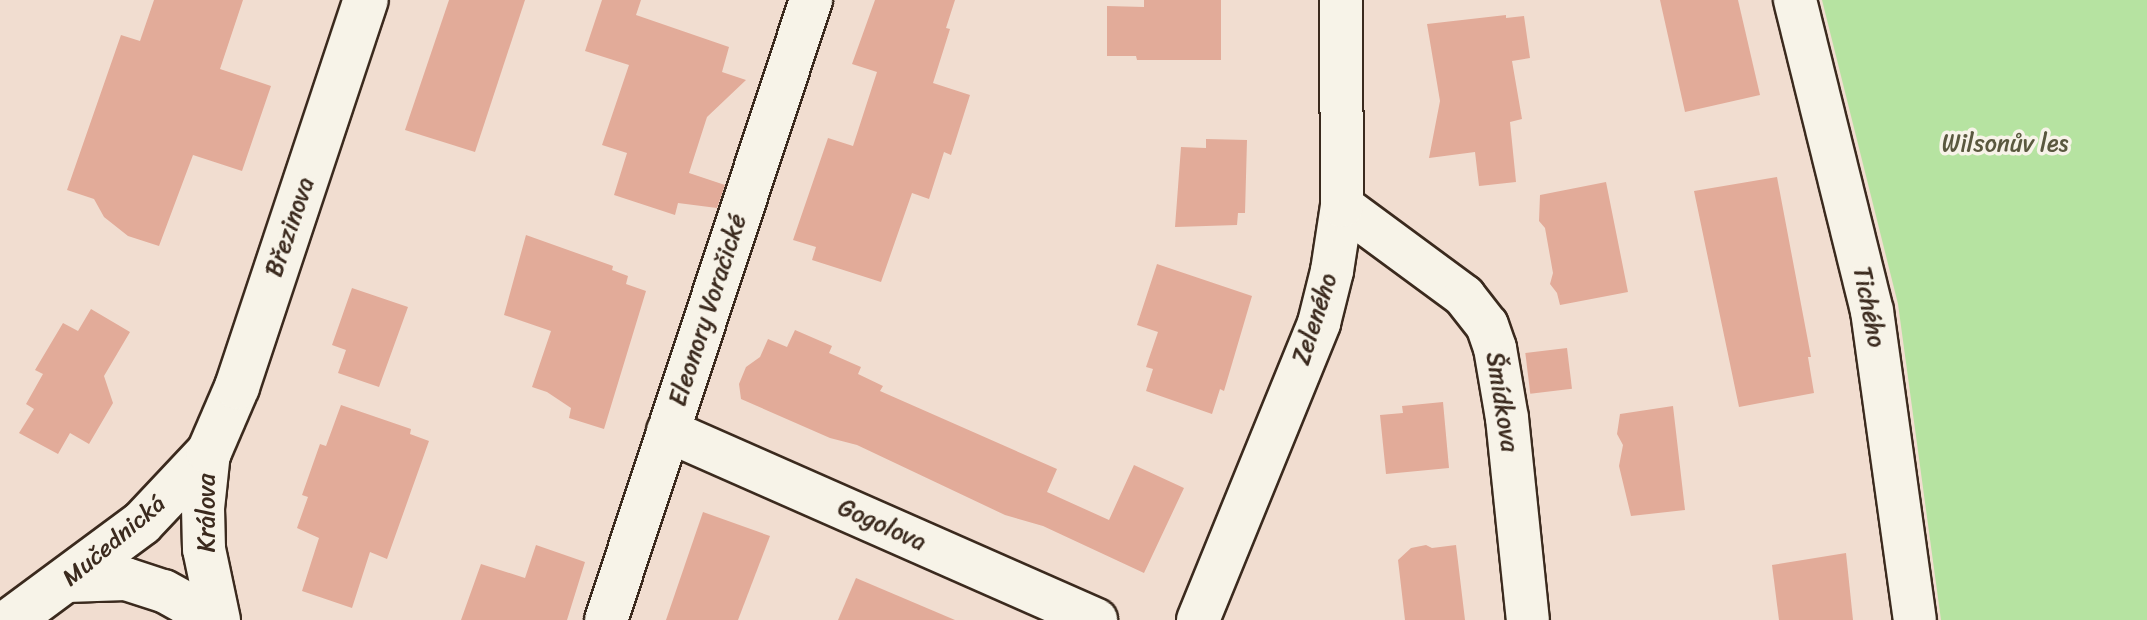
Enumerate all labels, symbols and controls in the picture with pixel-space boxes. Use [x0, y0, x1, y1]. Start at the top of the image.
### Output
park label: Wilsonův les [1941, 130, 2069, 158]
street label: Březinova [260, 173, 320, 281]
street label: Eleonory Voračické [663, 210, 753, 410]
street label: Tichého [1847, 264, 1891, 350]
street label: Zeleného [1287, 270, 1343, 368]
street label: Šmídkova [1480, 350, 1524, 454]
street label: Králova [193, 474, 221, 552]
street label: Mučednická [57, 490, 171, 592]
street label: Gogolova [833, 493, 931, 557]

